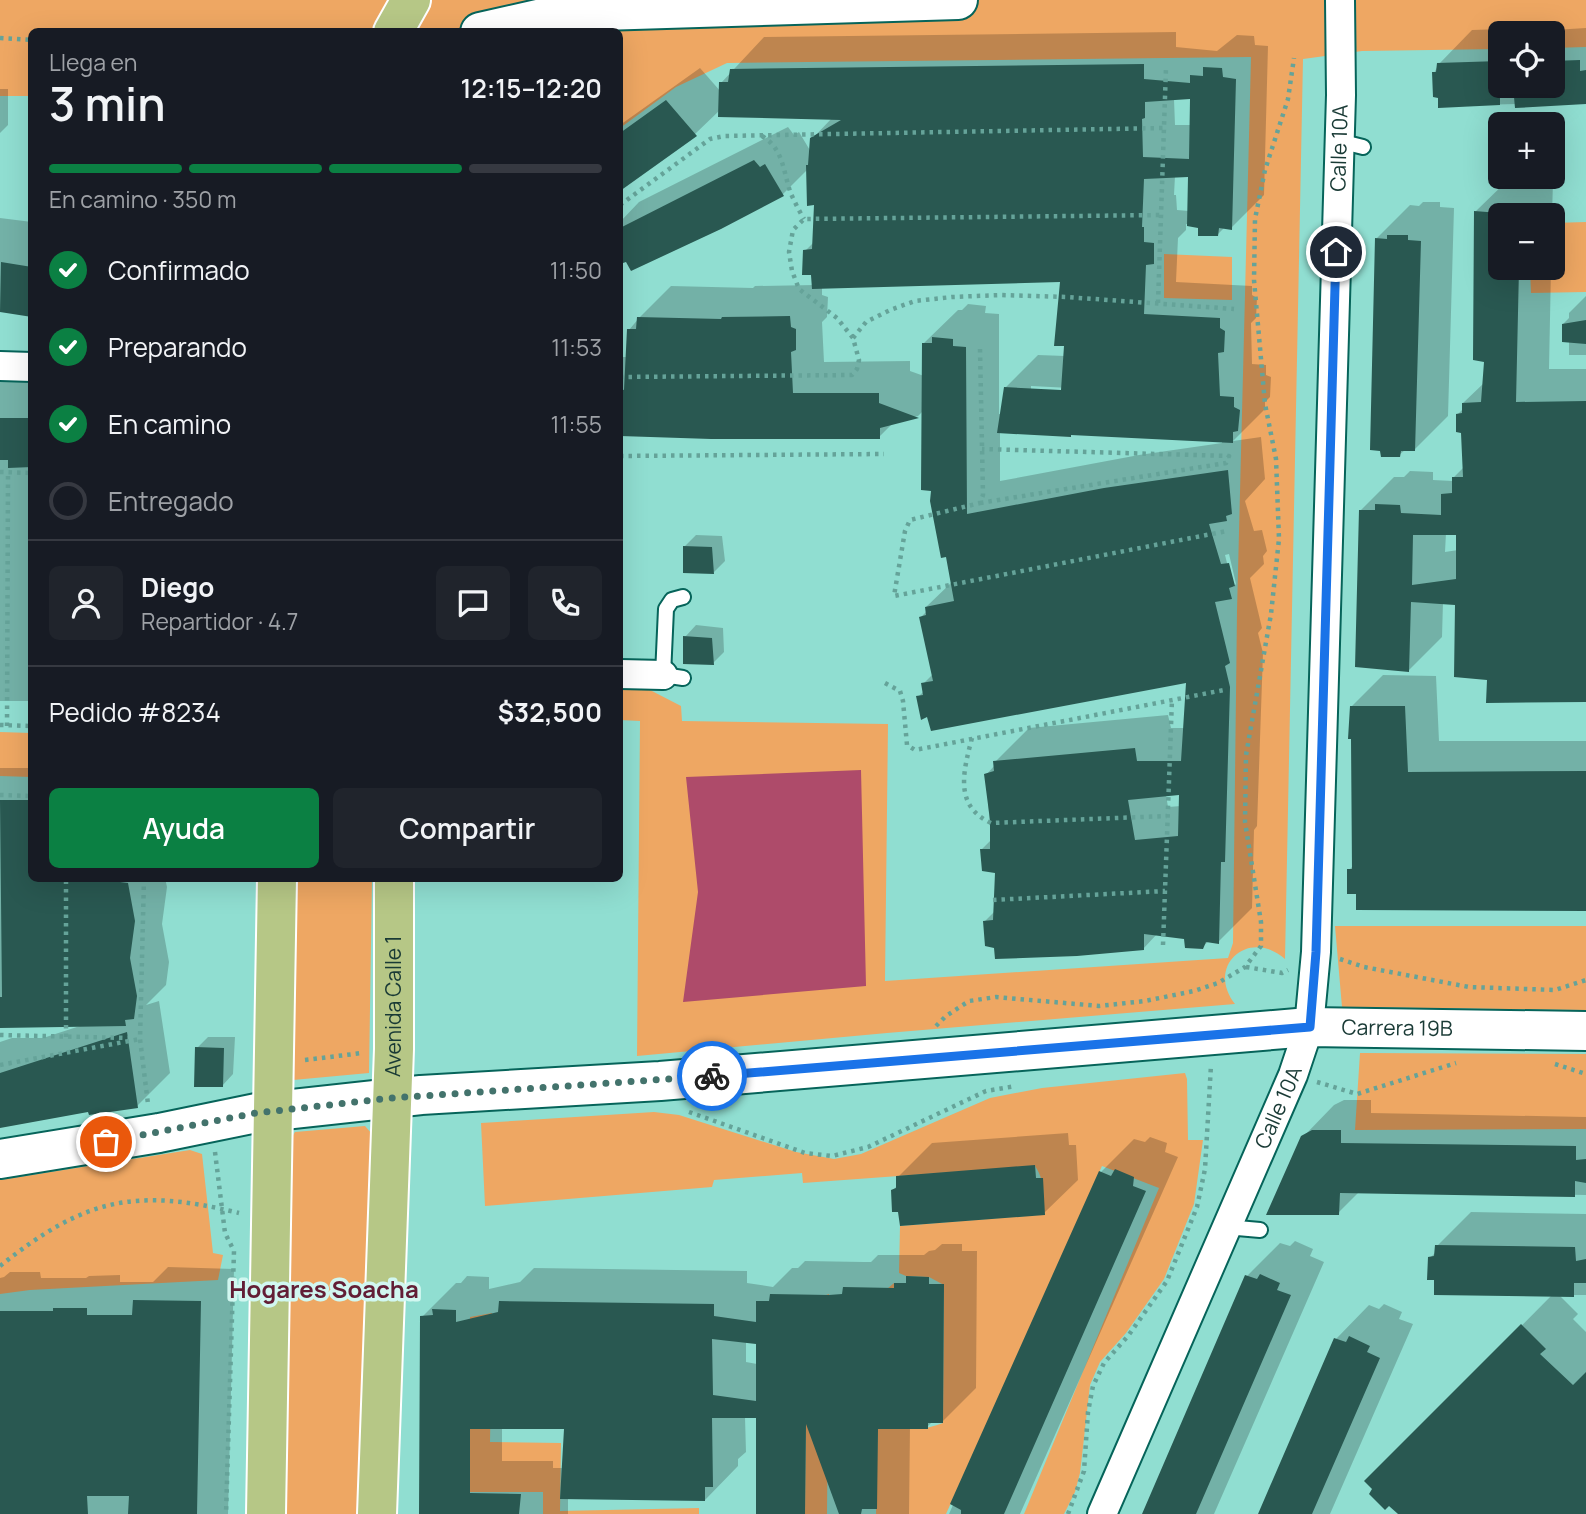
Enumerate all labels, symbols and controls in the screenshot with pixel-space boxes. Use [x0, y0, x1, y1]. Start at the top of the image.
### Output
map controls [1488, 21, 1565, 280]
button: locate [1488, 21, 1565, 98]
text: Llega en [49, 46, 137, 78]
text: 12:15–12:20 [461, 70, 602, 106]
text: 3 min [49, 72, 166, 135]
street label: Calle 10A [1323, 104, 1354, 192]
button: + [1488, 112, 1565, 189]
text: En camino · 350 m [49, 183, 236, 215]
button: − [1488, 203, 1565, 280]
pin [1306, 222, 1366, 282]
icon: home [1317, 233, 1355, 271]
icon: check [49, 251, 87, 289]
text: Confirmado [108, 252, 250, 288]
text: 11:50 [550, 254, 602, 286]
icon: check [49, 328, 87, 366]
text: Preparando [108, 329, 247, 365]
text: 11:53 [551, 331, 602, 363]
icon: check [49, 405, 87, 443]
text: En camino [108, 406, 231, 442]
text: 11:55 [551, 408, 602, 440]
text: Entregado [108, 483, 234, 519]
button: person [49, 566, 123, 640]
button: chat [436, 566, 510, 640]
button: phone [528, 566, 602, 640]
text: Diego [141, 569, 214, 605]
text: Repartidor · 4.7 [141, 605, 298, 637]
text: Pedido #8234 [49, 694, 221, 730]
text: $32,500 [498, 694, 602, 730]
button: Ayuda [49, 788, 319, 868]
button: Compartir [333, 788, 602, 868]
street label: Avenida Calle 1 [378, 936, 407, 1078]
street label: Carrera 19B [1341, 1012, 1453, 1042]
courier [677, 1041, 747, 1111]
icon: bike [693, 1057, 731, 1095]
street label: Calle 10A [1248, 1063, 1308, 1153]
pin [76, 1112, 136, 1172]
icon: bag [87, 1123, 125, 1161]
district label: Hogares Soacha [229, 1272, 419, 1305]

